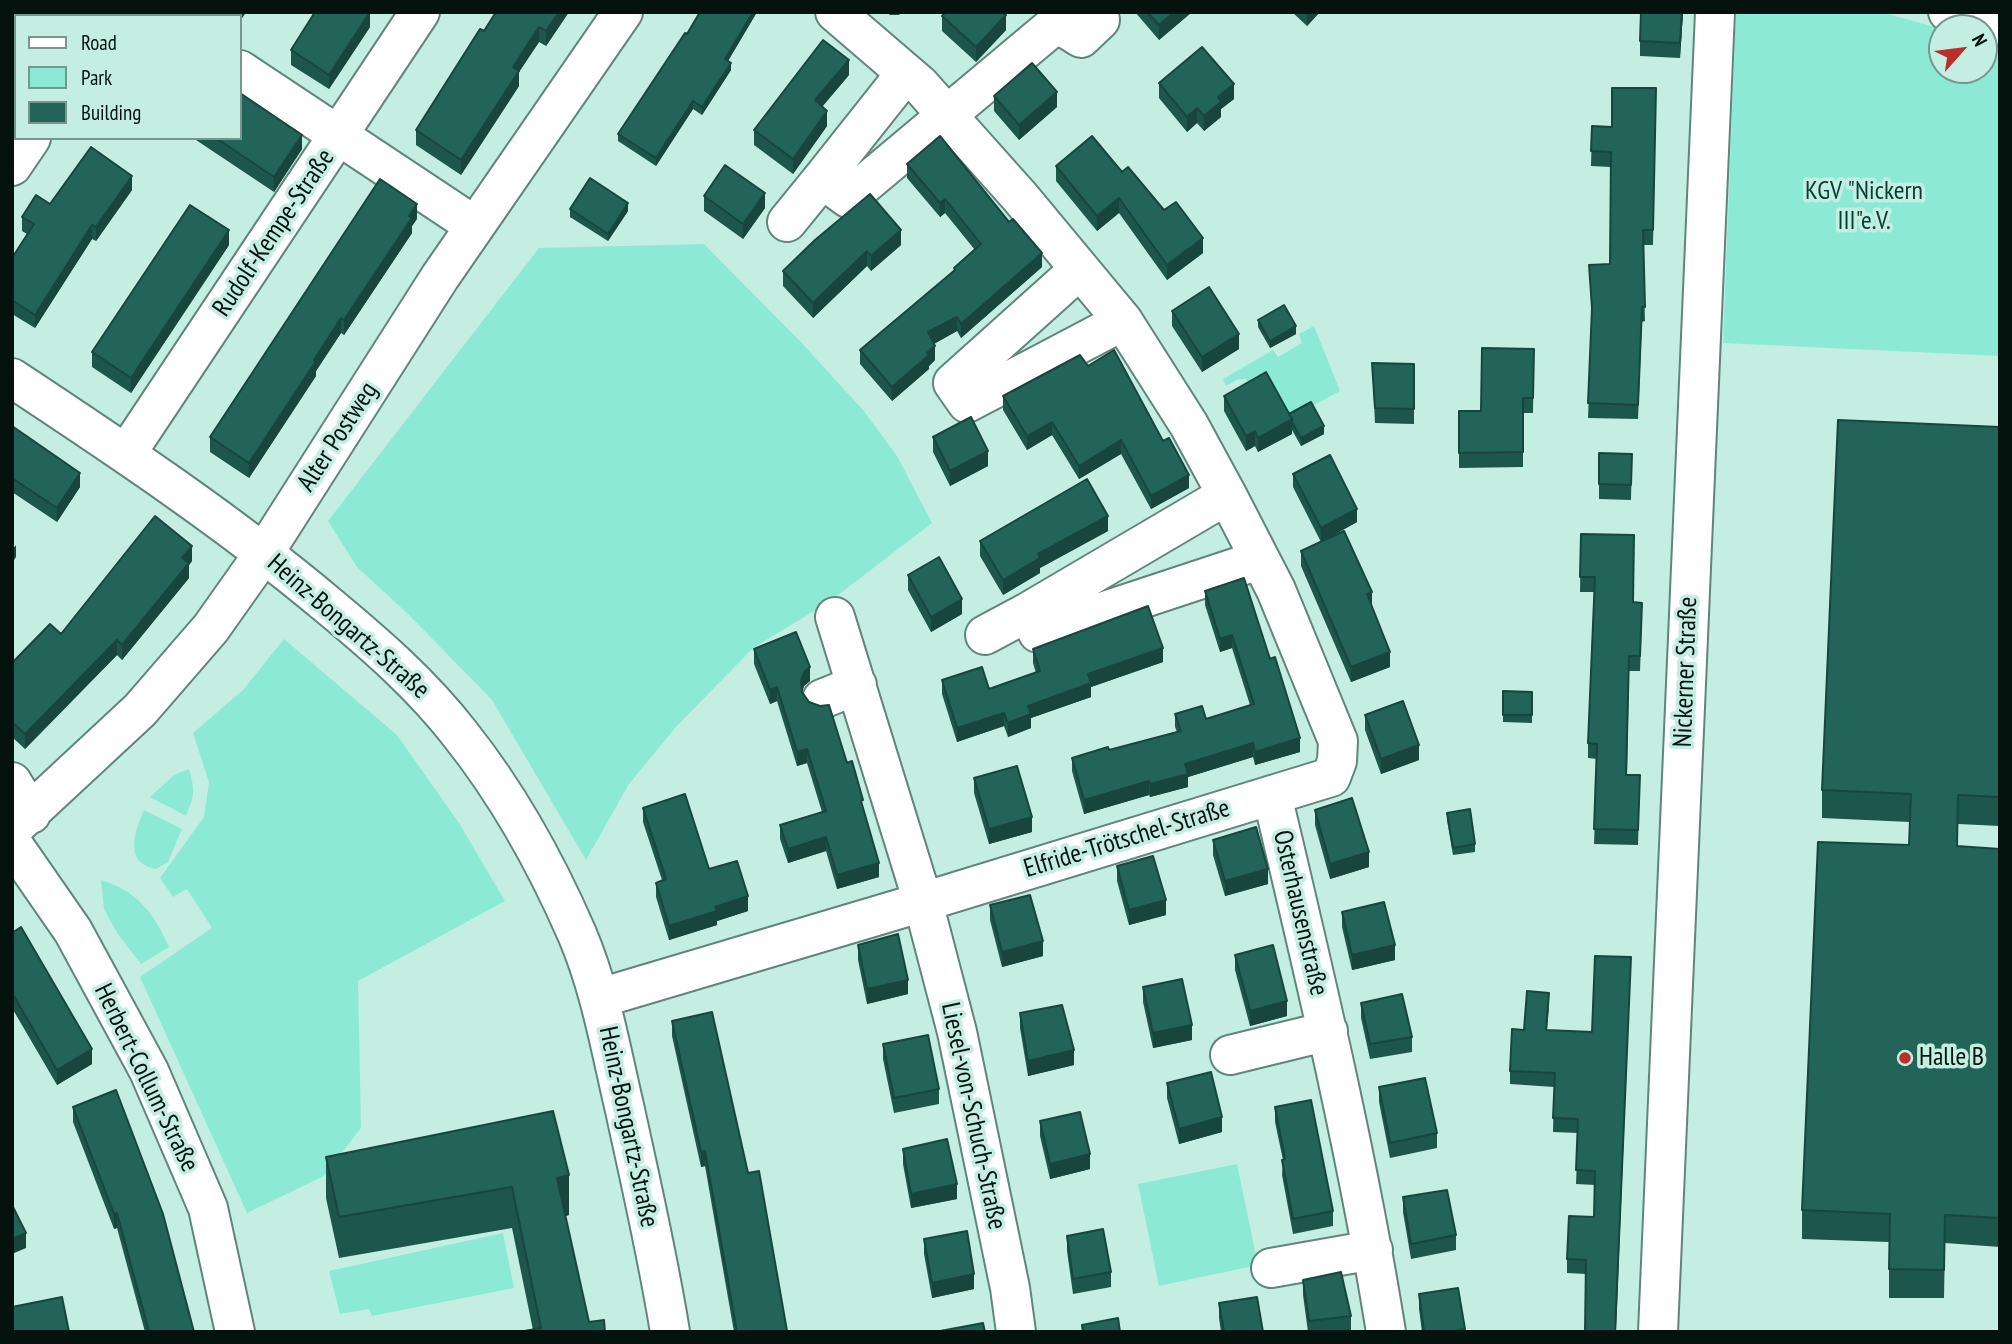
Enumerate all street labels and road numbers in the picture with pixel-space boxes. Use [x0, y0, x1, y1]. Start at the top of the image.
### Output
street label: Rudolf-Kempe-Straße [207, 143, 341, 323]
street label: Alter Postweg [291, 377, 385, 497]
street label: Heinz-Bongartz-Straße [261, 548, 435, 706]
street label: Nickerner Straße [1668, 596, 1704, 748]
street label: Elfride-Trötschel-Straße [1020, 793, 1234, 885]
street label: Osterhausenstraße [1266, 827, 1334, 999]
street label: Herbert-Collum-Straße [87, 979, 205, 1177]
street label: Liesel-von-Schuch-Straße [934, 1000, 1012, 1232]
street label: Heinz-Bongartz-Straße [591, 1024, 665, 1230]

